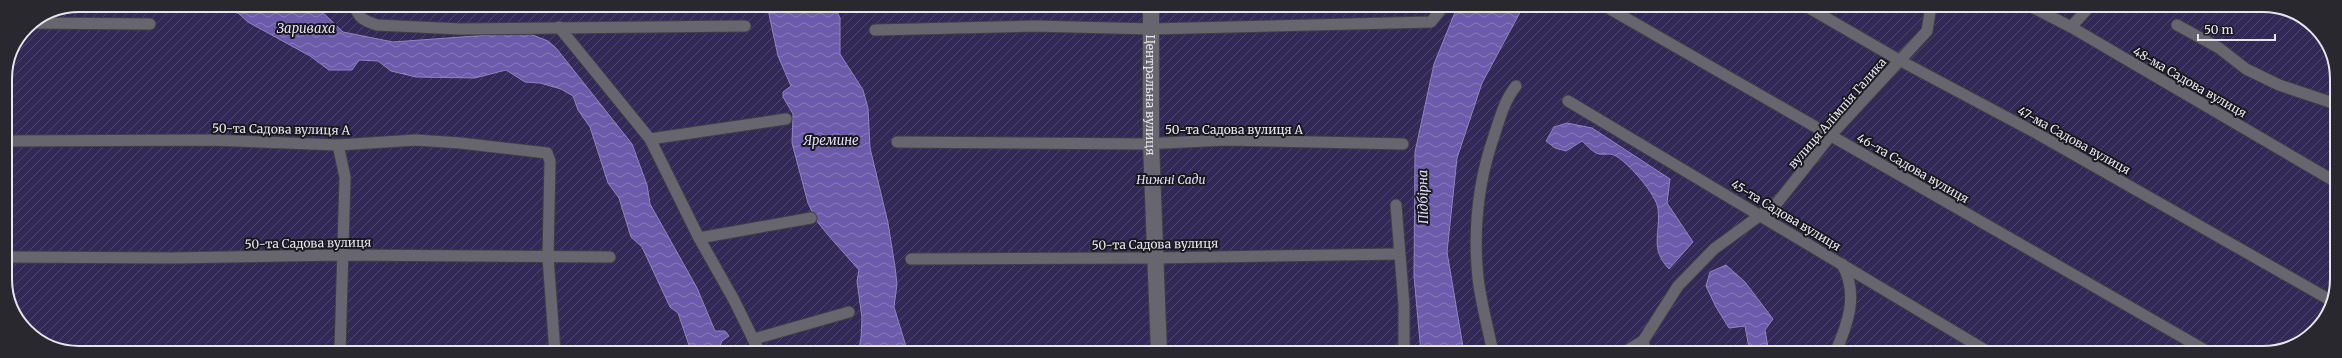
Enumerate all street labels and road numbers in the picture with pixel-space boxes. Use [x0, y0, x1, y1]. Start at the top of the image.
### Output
street label: Центральна вулиця [1143, 35, 1159, 156]
street label: 48-ма Садова вулиця [2131, 43, 2249, 121]
street label: вулиця Алімпія Галика [1785, 54, 1890, 172]
street label: 47-ма Садова вулиця [2015, 103, 2133, 177]
street label: 50-та Садова вулиця А [212, 120, 351, 138]
street label: 50-та Садова вулиця А [1165, 122, 1304, 137]
street label: 46-та Садова вулиця [1854, 130, 1972, 206]
street label: 45-та Садова вулиця [1728, 176, 1844, 254]
street label: 50-та Садова вулиця [245, 234, 371, 252]
street label: 50-та Садова вулиця [1092, 235, 1218, 253]

